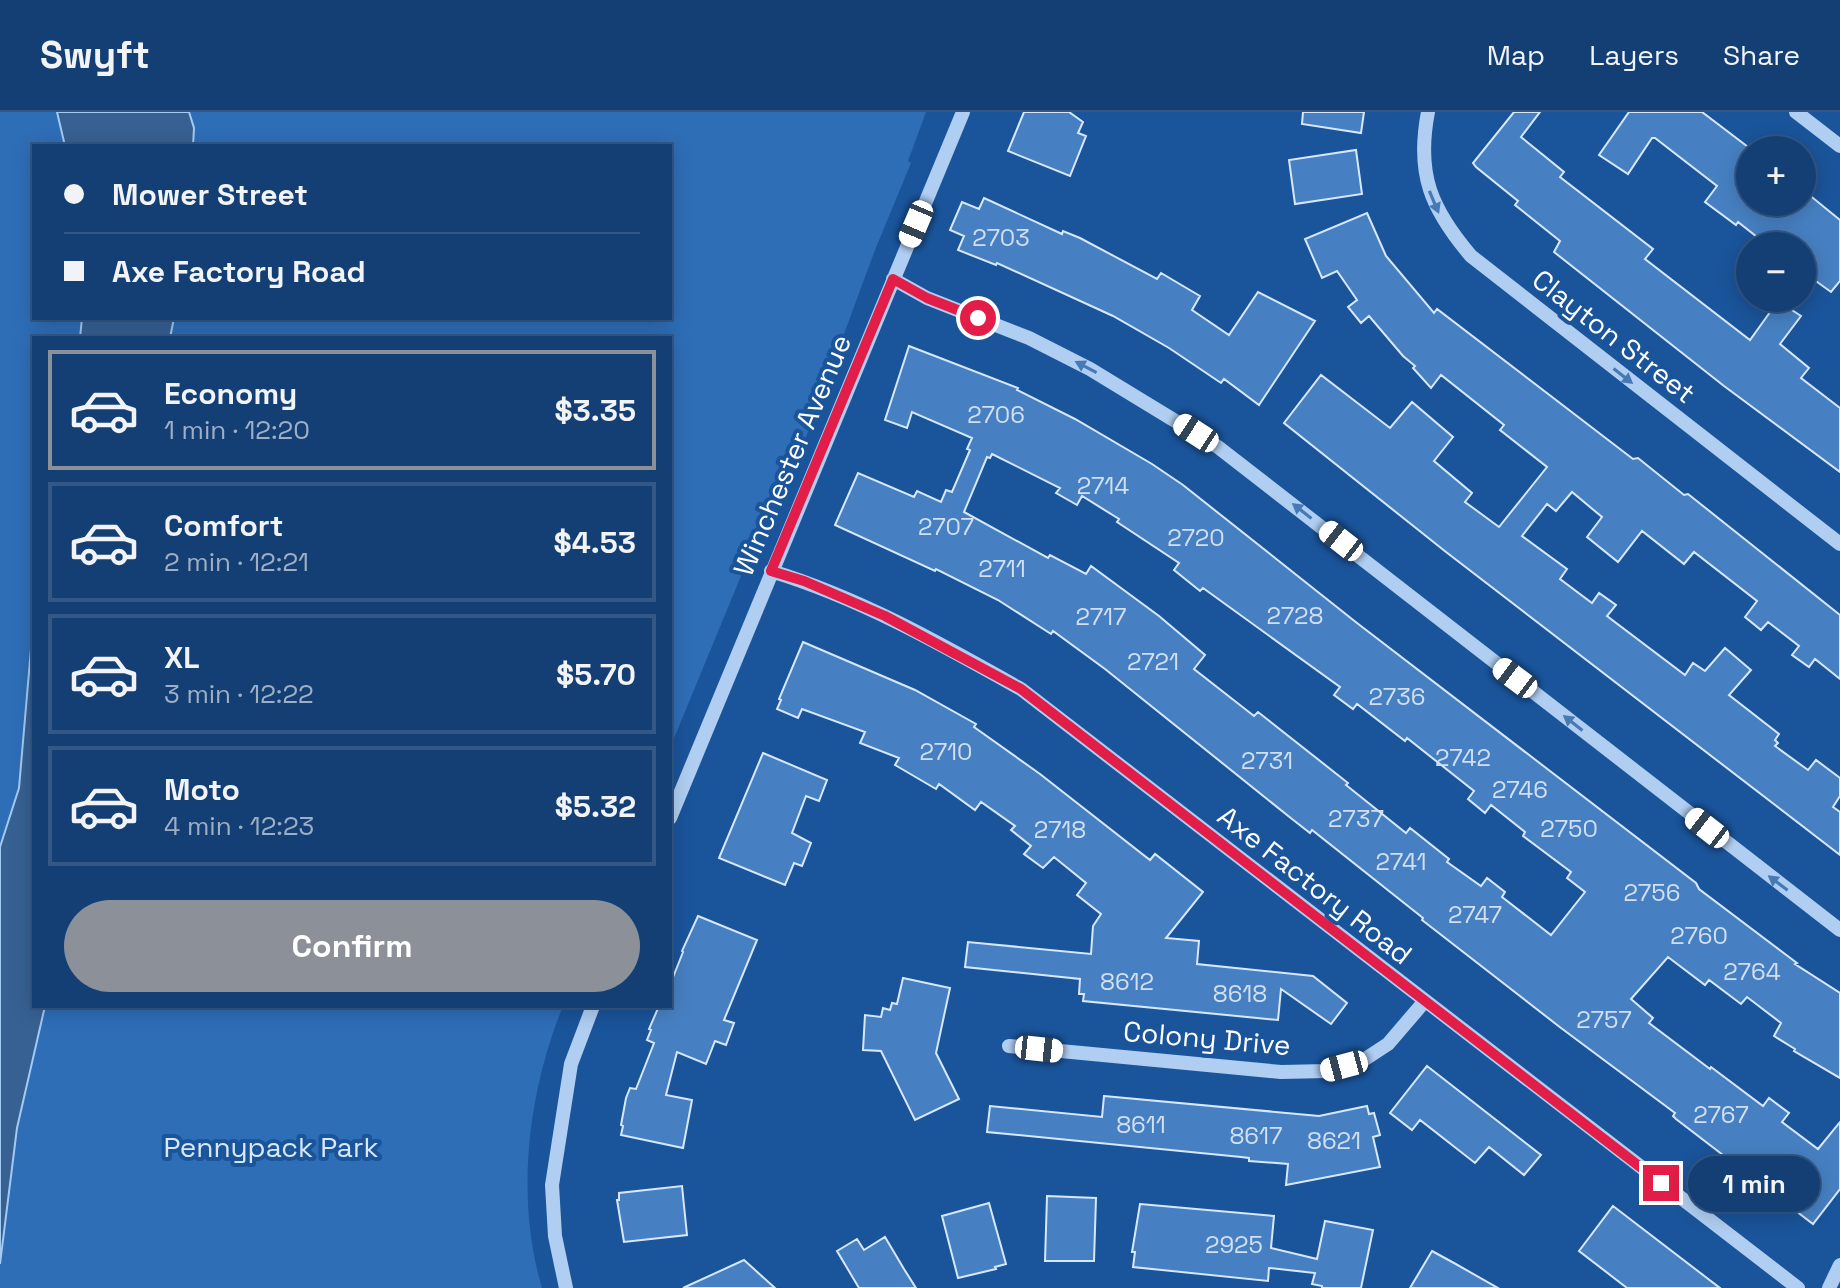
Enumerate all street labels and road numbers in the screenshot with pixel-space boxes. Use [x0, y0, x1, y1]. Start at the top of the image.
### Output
street label: Clayton Street [1525, 261, 1703, 411]
street label: Winchester Avenue [725, 329, 859, 581]
street label: Axe Factory Road [1210, 798, 1420, 972]
street label: Colony Drive [1122, 1013, 1292, 1063]

